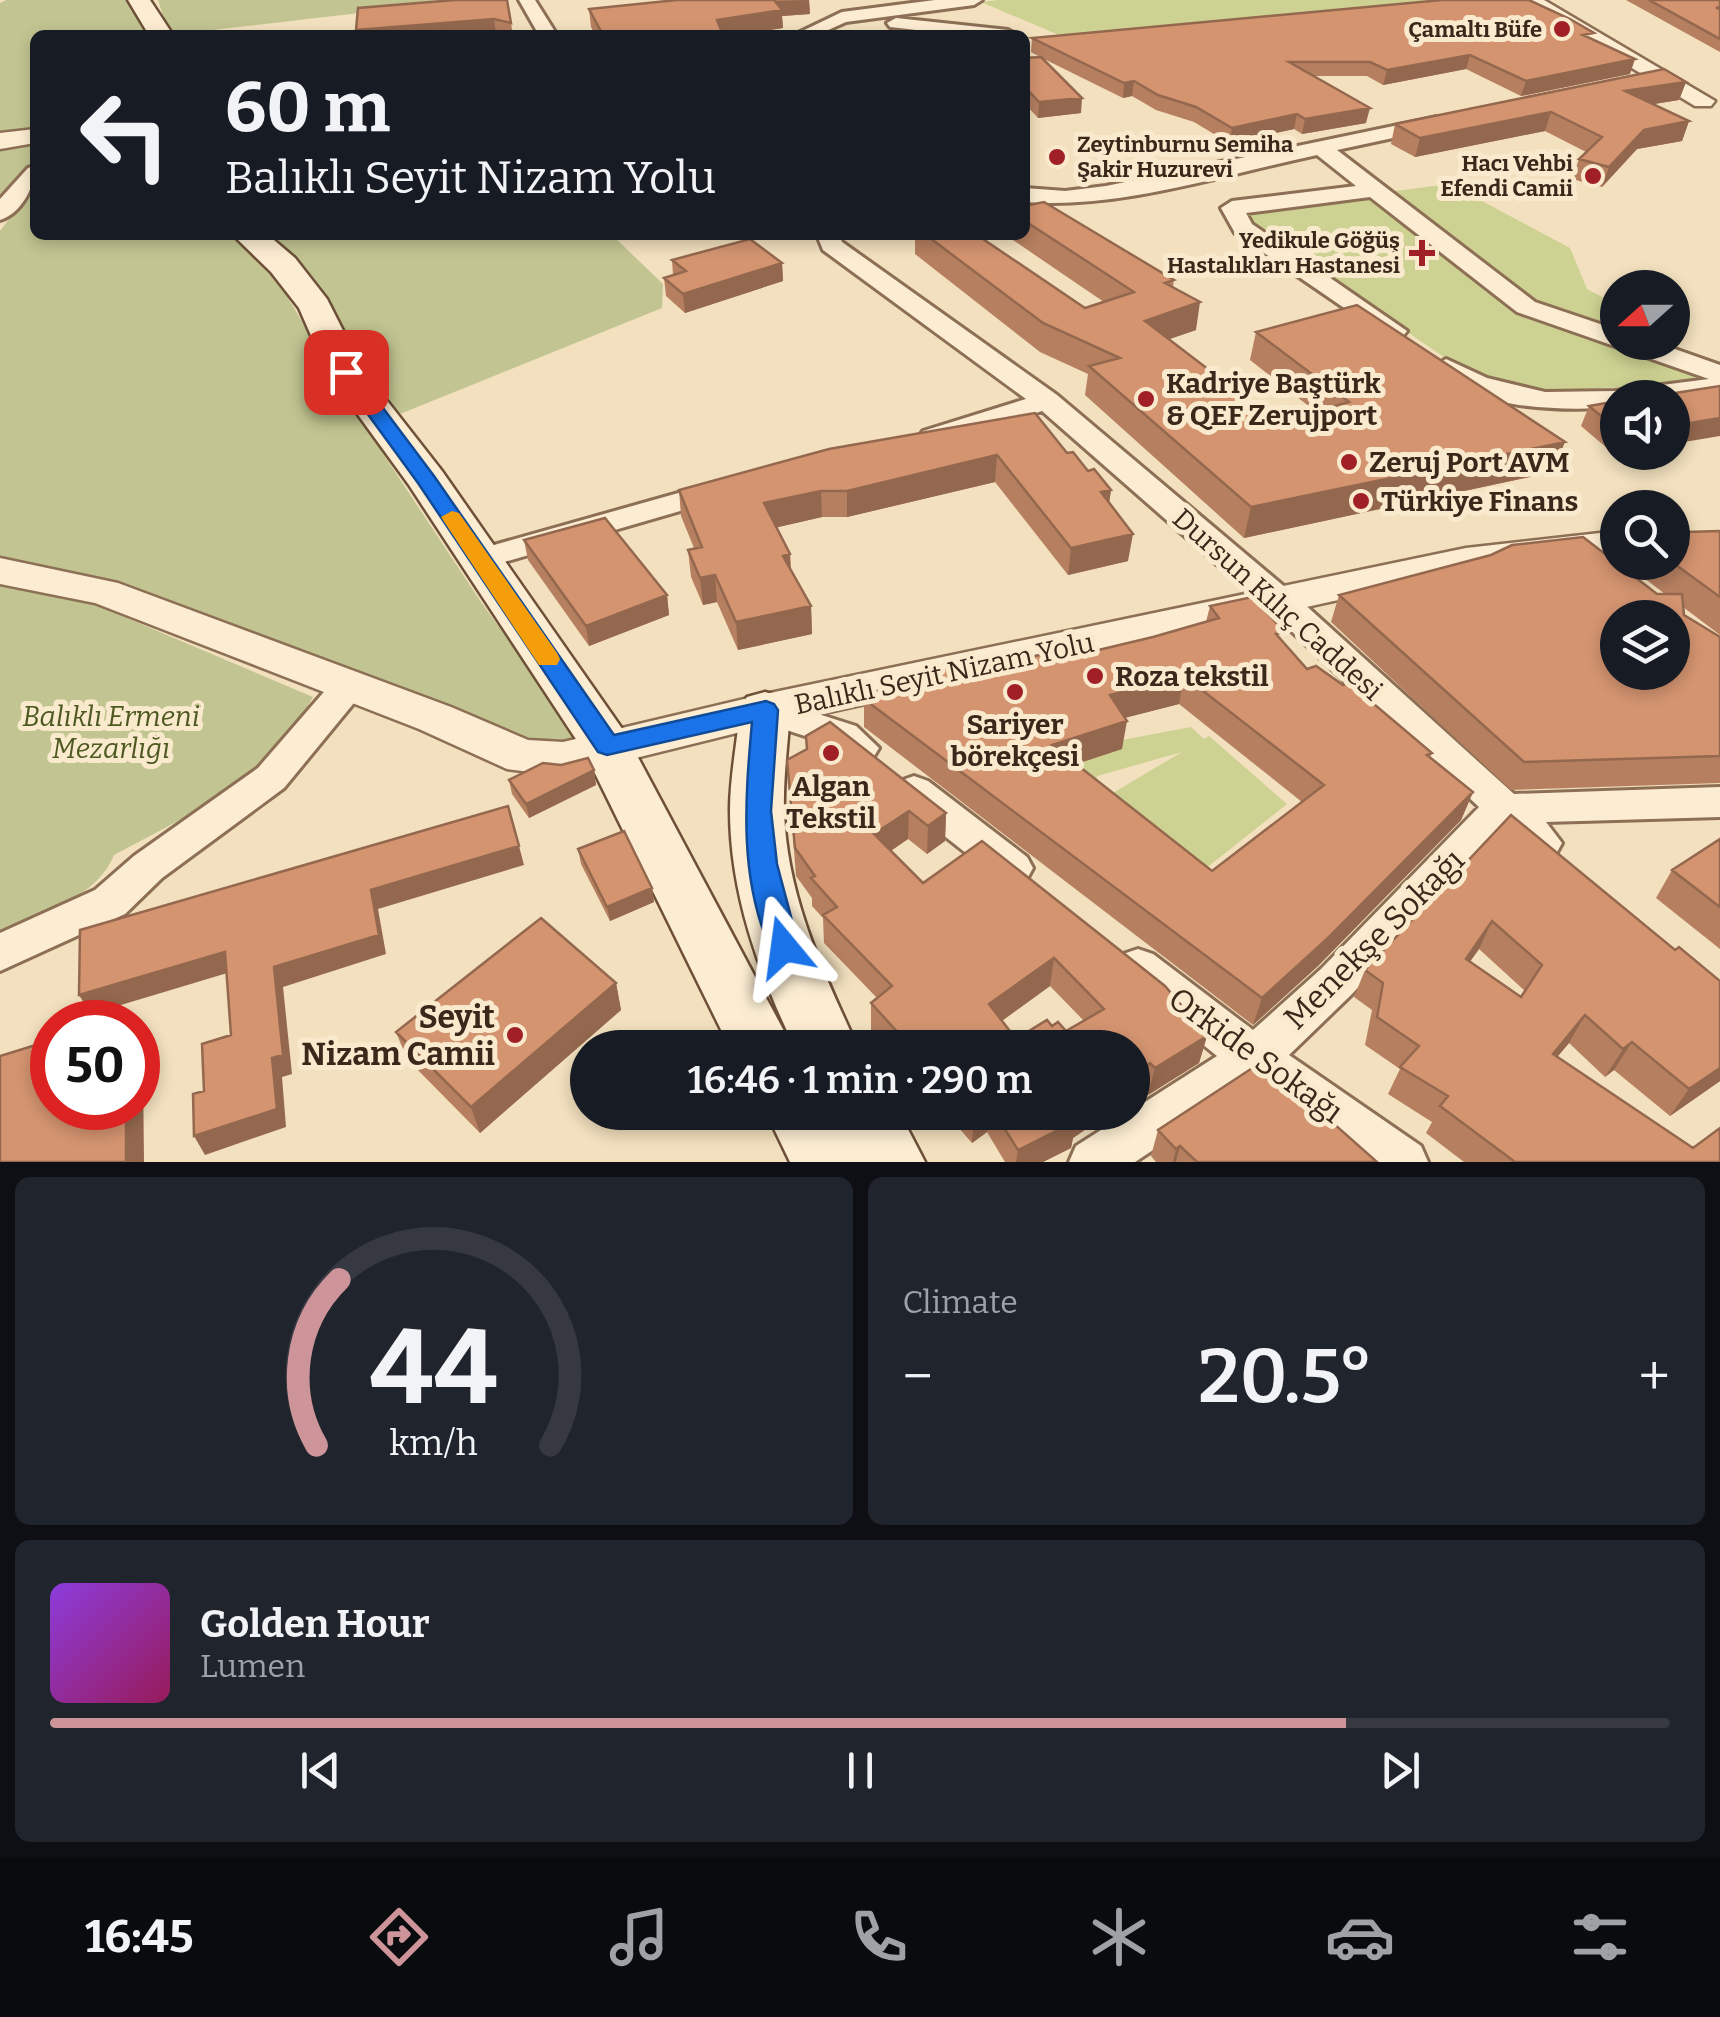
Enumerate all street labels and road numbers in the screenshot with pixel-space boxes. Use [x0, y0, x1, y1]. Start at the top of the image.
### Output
street label: Dursun Kılıç Caddesi [1166, 502, 1389, 707]
street label: Balıklı Seyit Nizam Yolu [791, 626, 1097, 721]
street label: Menekşe Sokağı [1276, 841, 1472, 1037]
street label: Orkide Sokağı [1162, 979, 1350, 1131]

